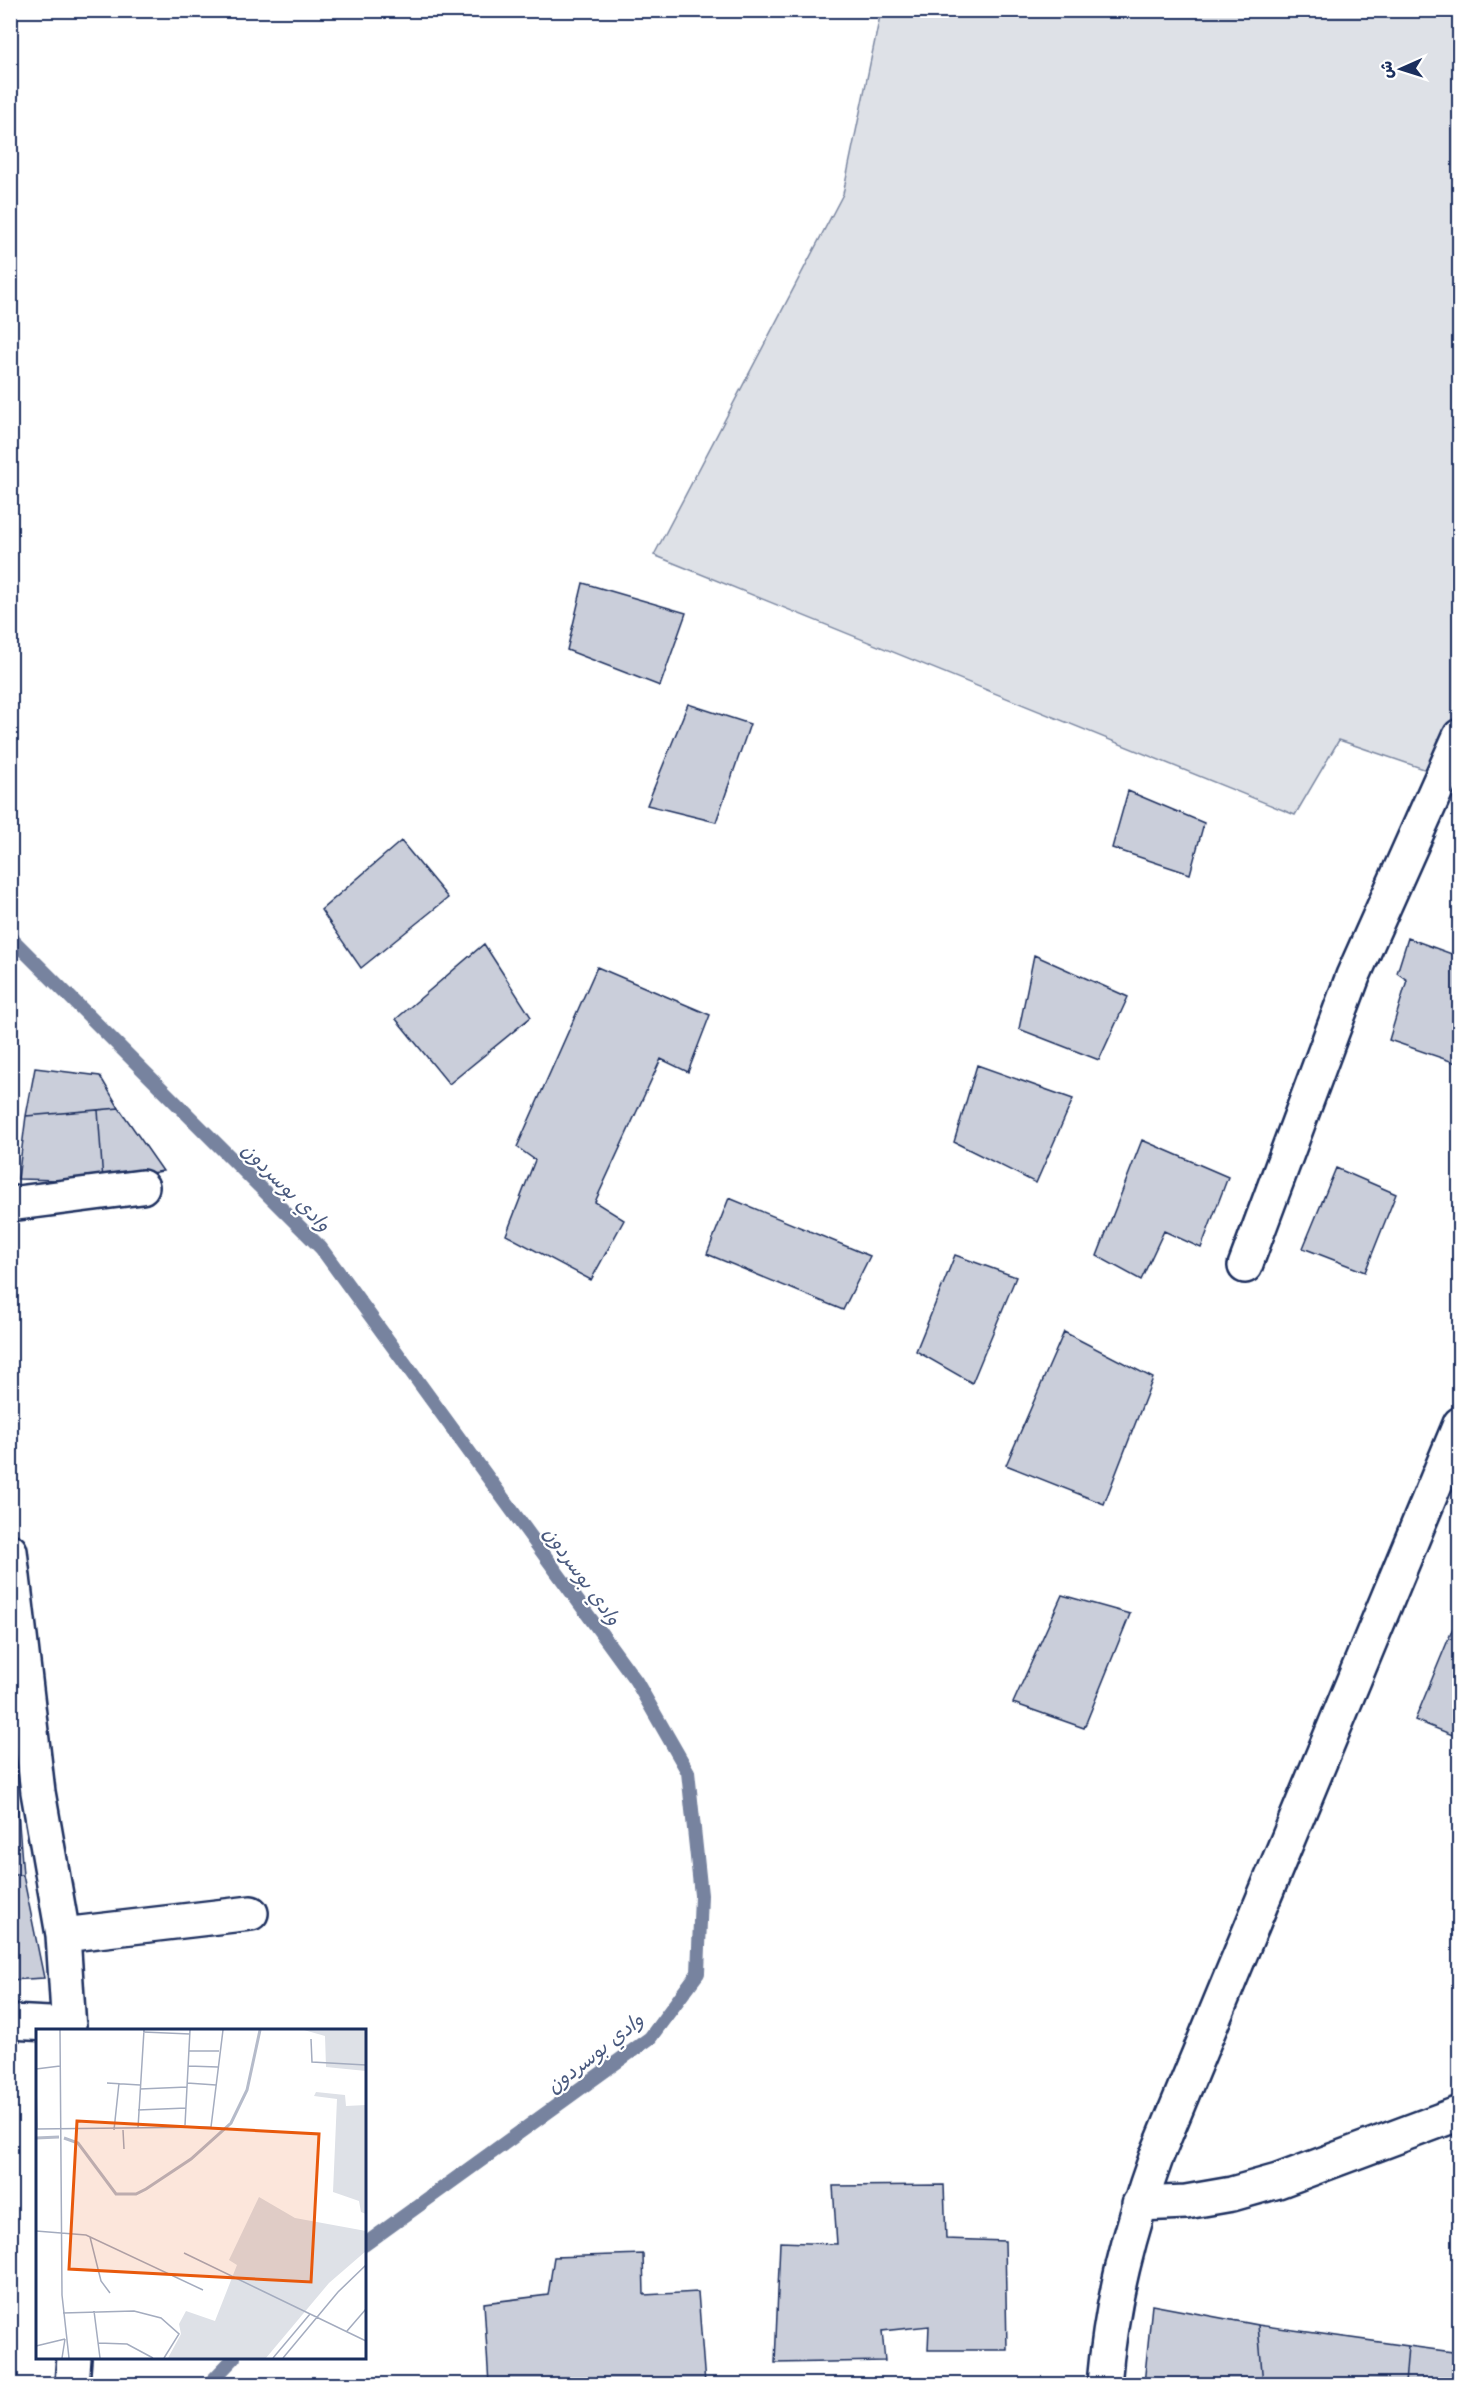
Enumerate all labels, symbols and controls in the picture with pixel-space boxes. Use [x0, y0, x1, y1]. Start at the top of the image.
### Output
north arrow [1371, 39, 1431, 99]
text: ش [1373, 60, 1397, 79]
water label: وادي بوسردون [235, 1134, 339, 1239]
water label: وادي بوسردون [536, 1519, 630, 1632]
water label: وادي بوسردون [539, 2004, 650, 2100]
inset map [36, 2029, 366, 2359]

